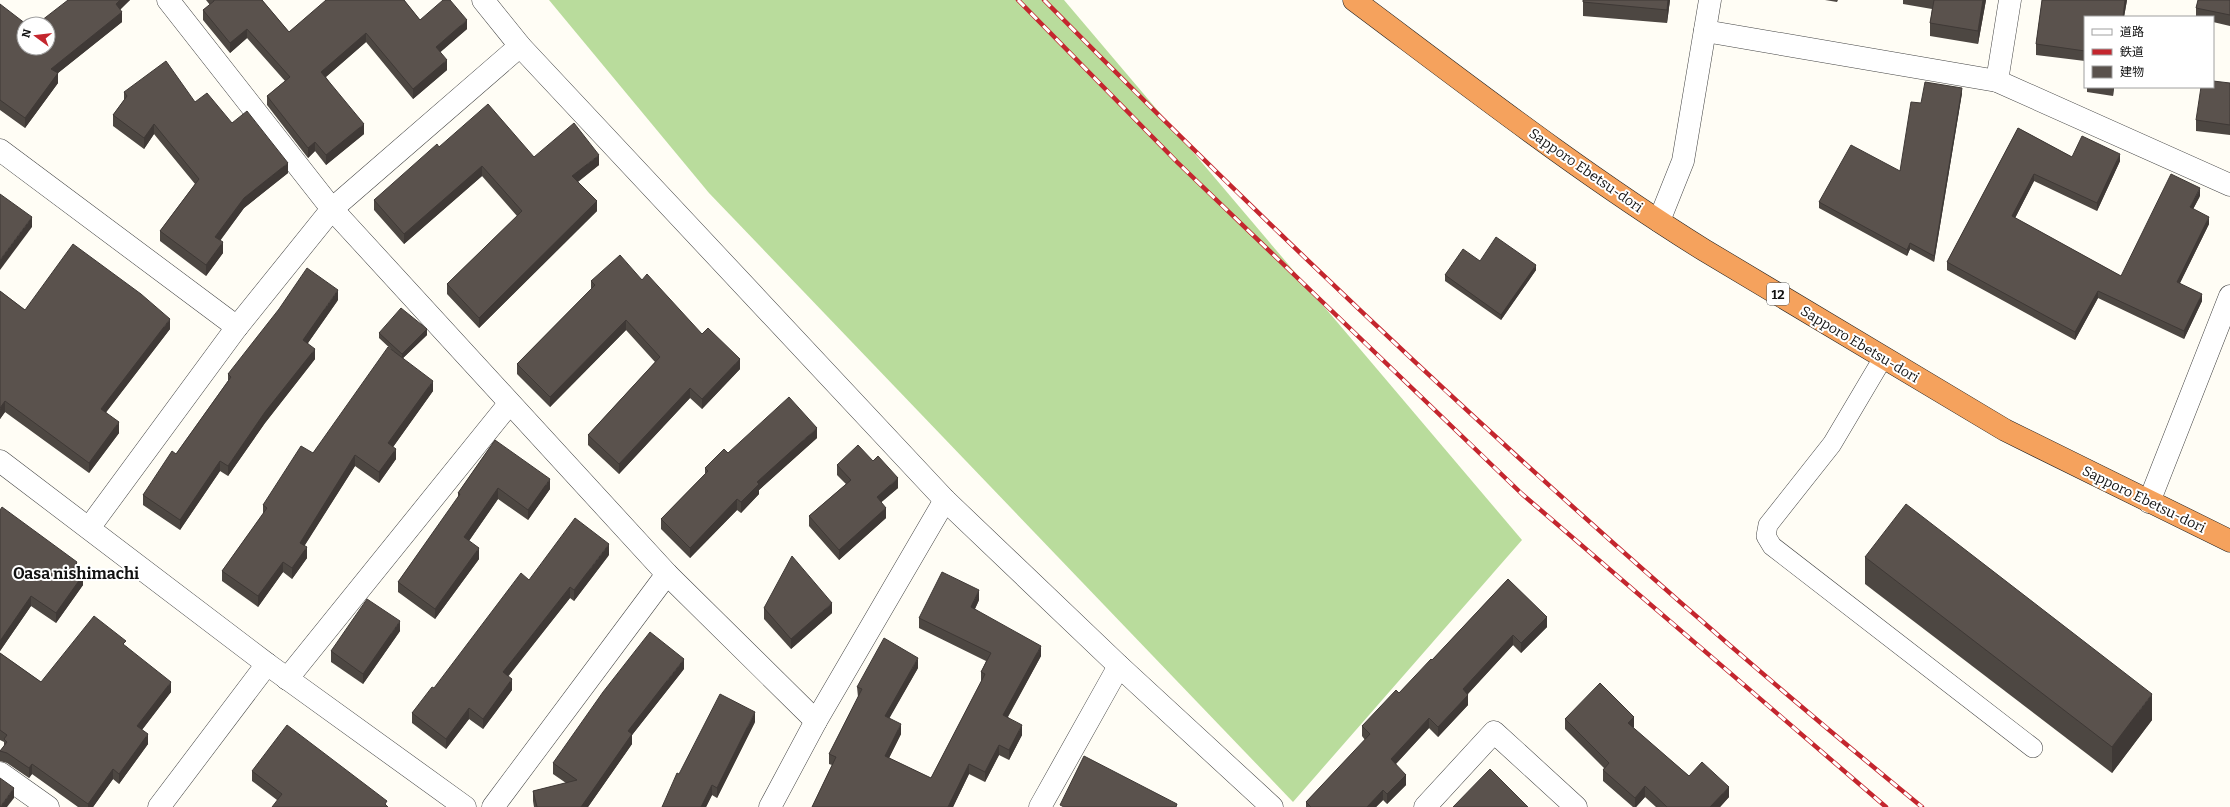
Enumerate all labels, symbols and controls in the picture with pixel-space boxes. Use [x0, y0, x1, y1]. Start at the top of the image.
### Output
north arrow [16, 16, 56, 56]
legend [2084, 16, 2214, 88]
text: 道路 [2120, 25, 2144, 39]
text: N [19, 27, 34, 39]
text: 鉄道 [2120, 45, 2144, 59]
text: 建物 [2120, 65, 2144, 79]
street label: Sapporo Ebetsu-dori [1526, 125, 1646, 216]
road number: 12 [1767, 283, 1789, 305]
street label: Sapporo Ebetsu-dori [1798, 302, 1922, 386]
street label: Sapporo Ebetsu-dori [2079, 462, 2208, 537]
district label: Oasa nishimachi [13, 564, 139, 583]

